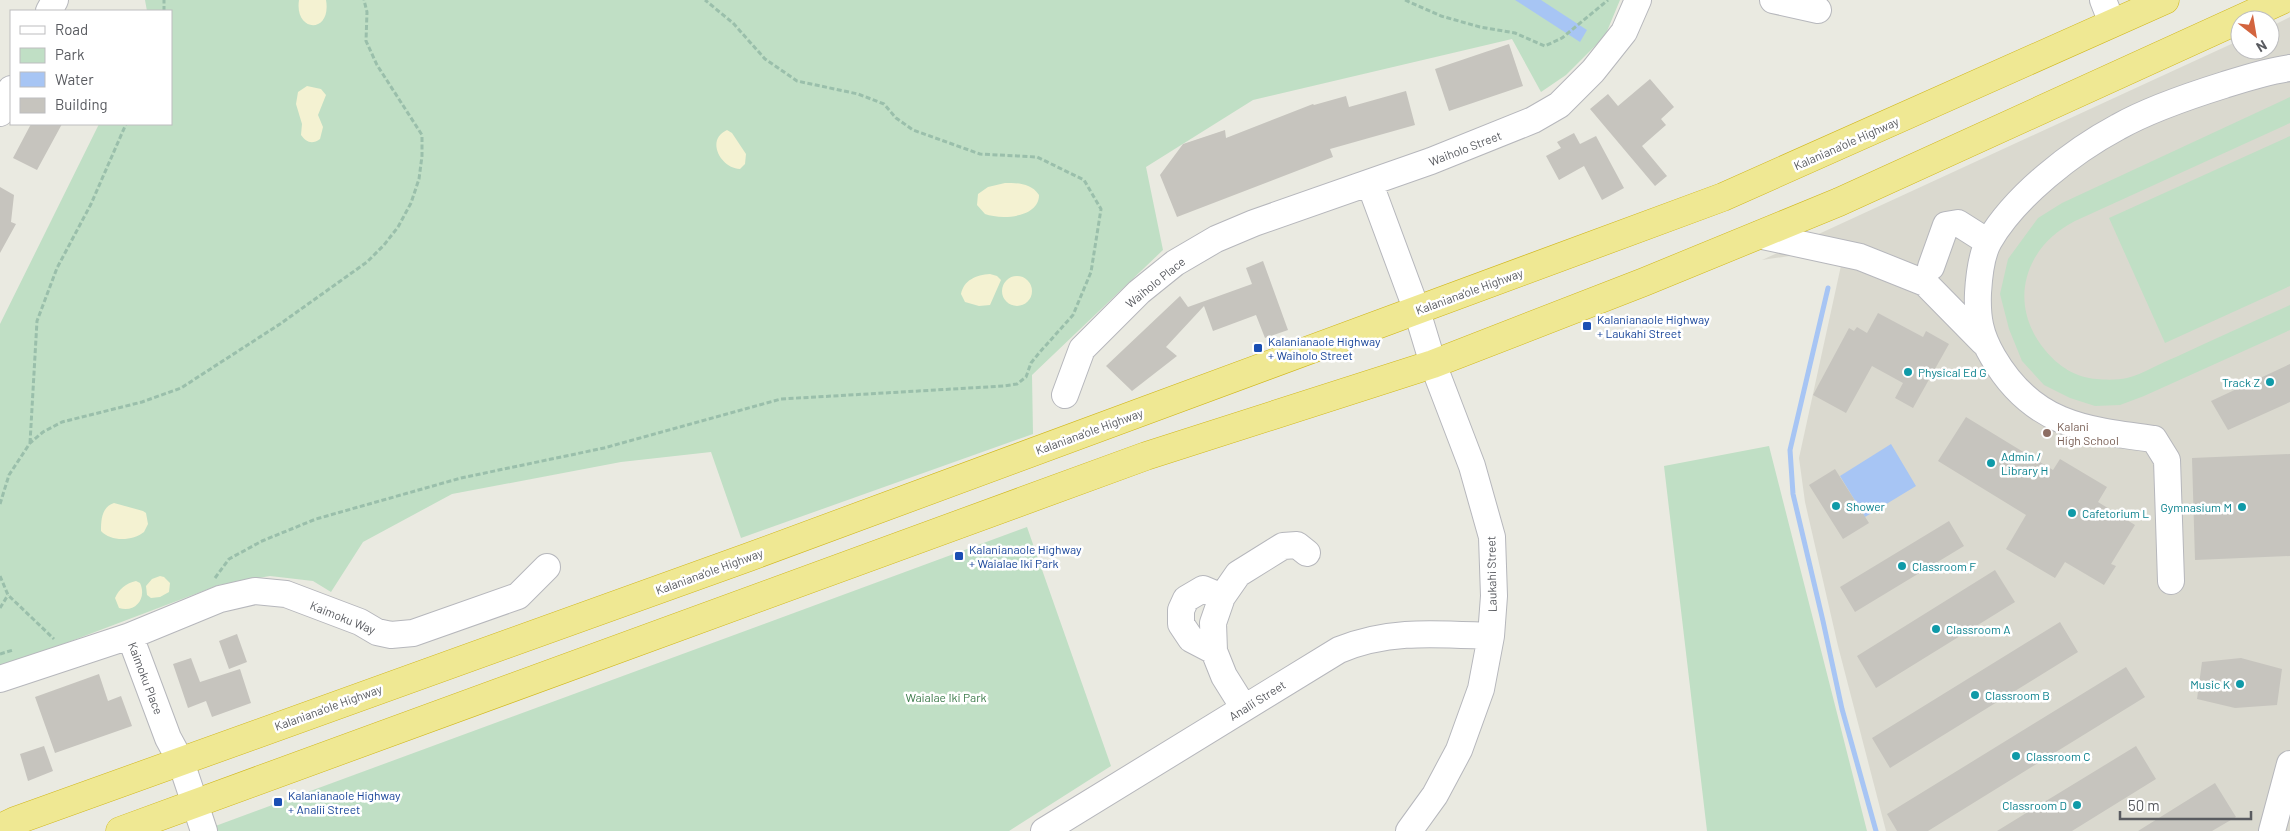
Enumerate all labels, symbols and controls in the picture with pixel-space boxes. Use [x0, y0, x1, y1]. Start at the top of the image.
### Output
legend [10, 10, 172, 125]
north arrow [2230, 10, 2280, 60]
text: Road [55, 20, 88, 38]
text: N [2254, 37, 2270, 56]
text: Park [55, 45, 85, 63]
text: Water [55, 70, 94, 88]
text: Building [55, 95, 108, 113]
street label: Kalaniana’ole Highway [1791, 113, 1901, 172]
street label: Waiholo Street [1427, 128, 1503, 168]
street label: Waiholo Place [1122, 254, 1188, 310]
street label: Kalaniana’ole Highway [1413, 265, 1525, 317]
place label: Kalanianaole Highway + Laukahi Street [1597, 312, 1710, 340]
marker: Kalanianaole Highway + Laukahi Street [1581, 320, 1593, 332]
place label: Kalanianaole Highway + Waiholo Street [1268, 334, 1381, 362]
marker: Kalanianaole Highway + Waiholo Street [1252, 342, 1264, 354]
place label: Physical Ed G [1918, 365, 1987, 379]
marker: Physical Ed G [1902, 366, 1914, 378]
place label: Track Z [2222, 375, 2260, 389]
marker: Track Z [2264, 376, 2276, 388]
street label: Kalaniana’ole Highway [1033, 405, 1145, 457]
place label: Kalani High School [2057, 419, 2119, 447]
marker: Kalani High School [2041, 427, 2053, 439]
place label: Admin / Library H [2001, 449, 2048, 477]
marker: Admin / Library H [1985, 457, 1997, 469]
place label: Shower [1846, 499, 1886, 513]
marker: Shower [1830, 500, 1842, 512]
place label: Gymnasium M [2160, 500, 2232, 514]
marker: Gymnasium M [2236, 501, 2248, 513]
place label: Cafetorium L [2082, 506, 2149, 520]
marker: Cafetorium L [2066, 507, 2078, 519]
street label: Laukahi Street [1483, 536, 1499, 612]
place label: Kalanianaole Highway + Waialae Iki Park [969, 542, 1082, 570]
street label: Kalaniana’ole Highway [653, 545, 765, 597]
marker: Kalanianaole Highway + Waialae Iki Park [953, 550, 965, 562]
place label: Classroom F [1912, 559, 1976, 573]
marker: Classroom F [1896, 560, 1908, 572]
street label: Kaimoku Way [308, 598, 378, 637]
place label: Classroom A [1946, 622, 2011, 636]
marker: Classroom A [1930, 623, 1942, 635]
street label: Kaimoku Place [126, 640, 166, 716]
street label: Analii Street [1226, 677, 1288, 723]
place label: Music K [2190, 677, 2231, 691]
marker: Music K [2234, 678, 2246, 690]
street label: Kalaniana’ole Highway [272, 681, 384, 733]
place label: Classroom B [1985, 688, 2050, 702]
marker: Classroom B [1969, 689, 1981, 701]
park label: Waialae Iki Park [905, 690, 987, 704]
place label: Classroom C [2026, 749, 2091, 763]
marker: Classroom C [2010, 750, 2022, 762]
place label: Kalanianaole Highway + Analii Street [288, 788, 401, 816]
scale bar [2120, 788, 2251, 820]
marker: Kalanianaole Highway + Analii Street [272, 796, 284, 808]
text: 50 m [2128, 796, 2160, 814]
place label: Classroom D [2002, 798, 2067, 812]
marker: Classroom D [2071, 799, 2083, 811]

